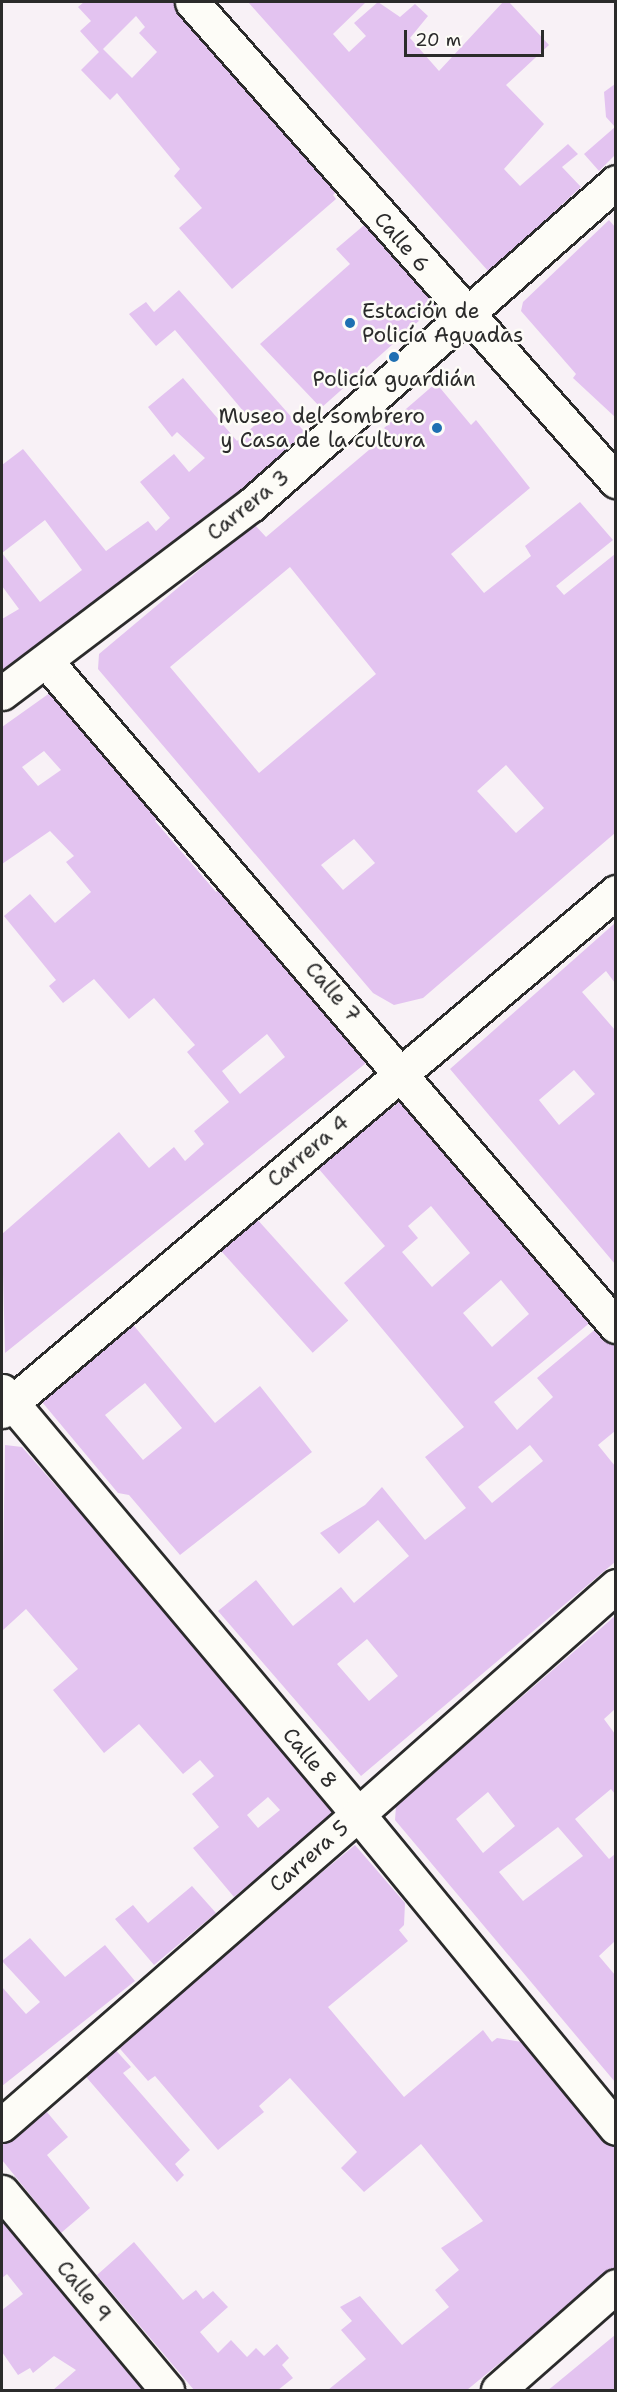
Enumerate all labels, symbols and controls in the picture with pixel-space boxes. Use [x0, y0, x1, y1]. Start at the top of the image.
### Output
scale bar [407, 18, 546, 56]
text: 20 m [415, 28, 461, 52]
street label: Calle 6 [369, 207, 435, 277]
place label: Estación de Policía Aguadas [362, 298, 523, 348]
marker: Estación de Policía Aguadas [343, 316, 357, 330]
marker: Policía guardián [387, 350, 401, 364]
place label: Policía guardián [313, 366, 475, 392]
place label: Museo del sombrero y Casa de la cultura [218, 403, 425, 453]
marker: Museo del sombrero y Casa de la cultura [430, 421, 444, 435]
street label: Carrera 3 [202, 464, 294, 546]
street label: Calle 7 [300, 957, 366, 1027]
street label: Carrera 4 [262, 1110, 354, 1192]
street label: Calle 8 [277, 1722, 343, 1794]
street label: Carrera 5 [264, 1815, 354, 1897]
street label: Calle 9 [51, 2255, 117, 2327]

